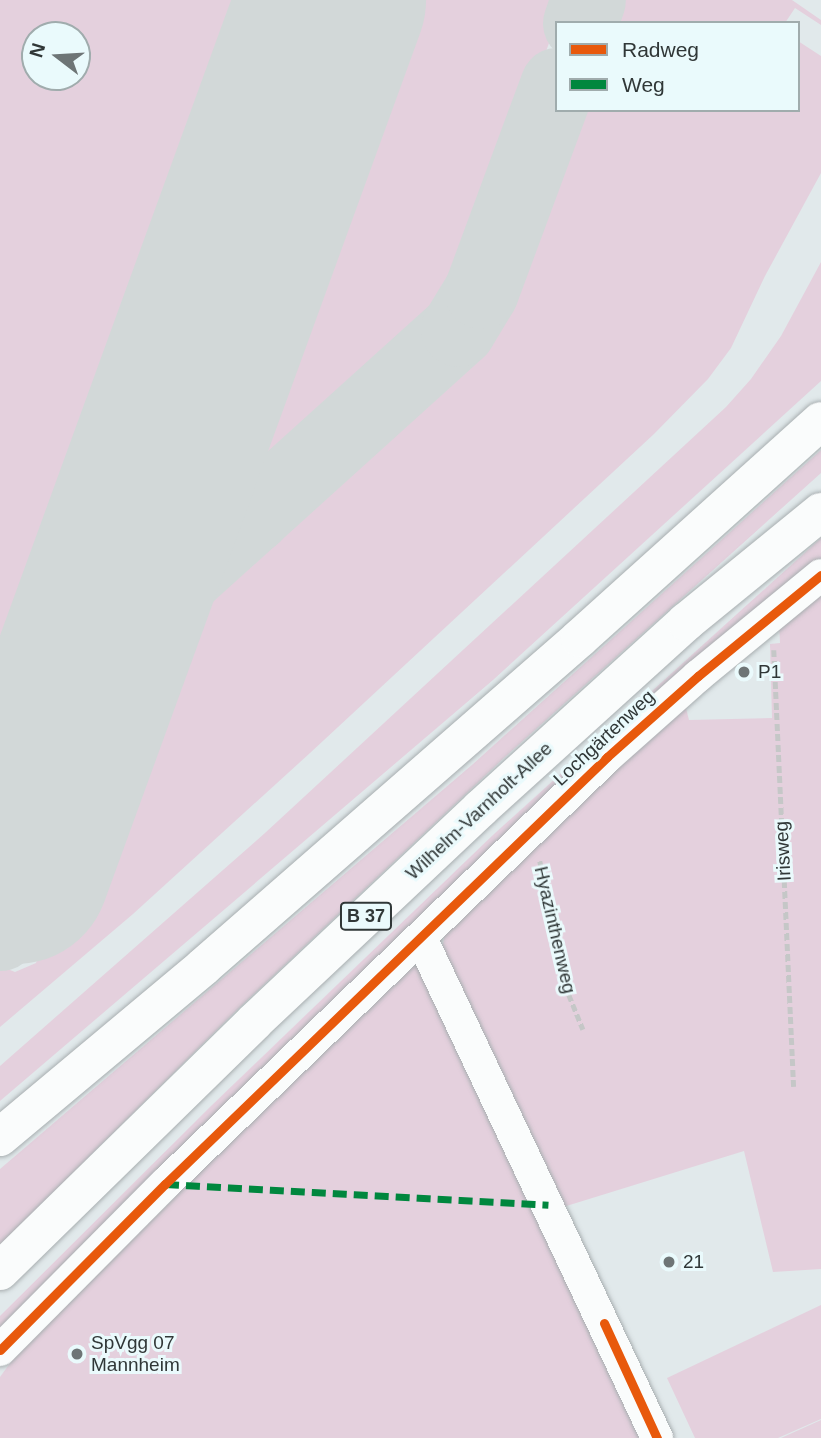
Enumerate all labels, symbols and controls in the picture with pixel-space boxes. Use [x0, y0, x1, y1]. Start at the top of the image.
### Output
north arrow [21, 21, 91, 91]
legend [555, 21, 800, 112]
text: Radweg [622, 38, 699, 61]
text: N [25, 41, 49, 60]
text: Weg [622, 73, 665, 96]
place label: P1 [758, 661, 781, 683]
marker: P1 [736, 664, 752, 680]
street label: Lochgärtenweg [549, 685, 659, 791]
street label: Wilhelm-Varnholt-Allee [401, 737, 557, 885]
street label: Irisweg [770, 820, 796, 882]
street label: Hyazinthenweg [529, 864, 581, 996]
road number: B 37 [340, 902, 392, 931]
place label: 21 [683, 1251, 704, 1273]
marker: 21 [661, 1254, 677, 1270]
place label: SpVgg 07 Mannheim [91, 1332, 180, 1376]
marker: SpVgg 07 Mannheim [69, 1346, 85, 1362]

